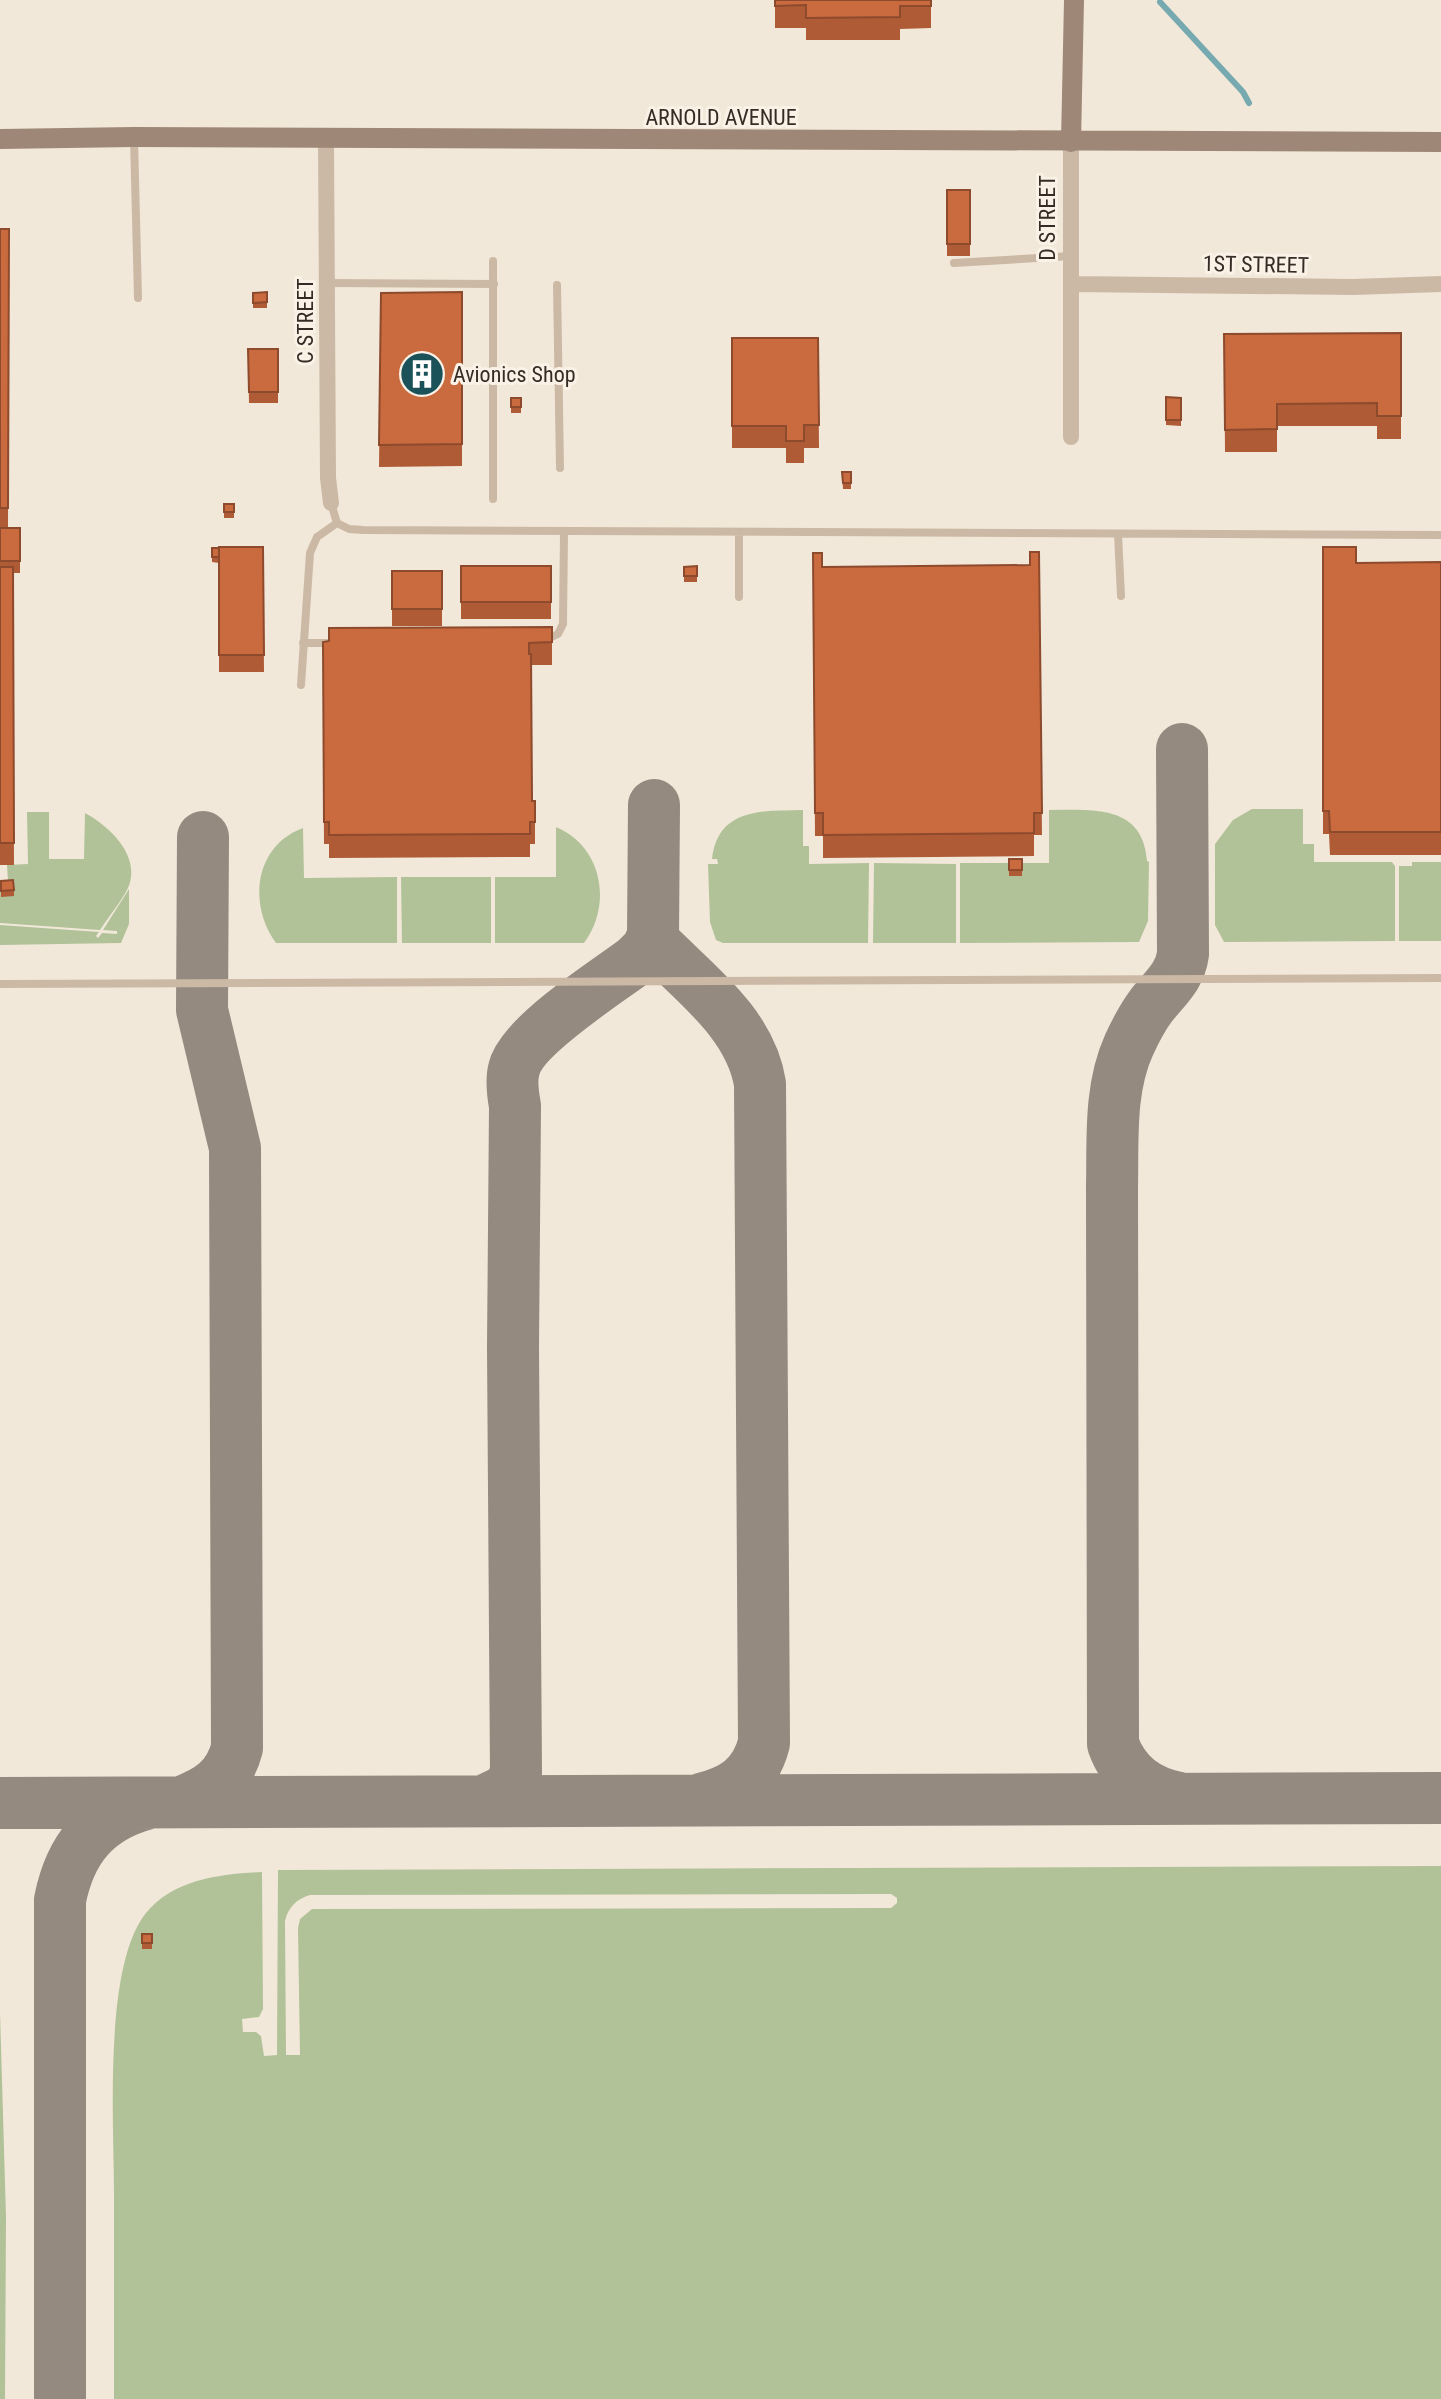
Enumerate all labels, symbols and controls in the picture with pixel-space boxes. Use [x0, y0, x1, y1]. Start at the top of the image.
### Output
street label: ARNOLD AVENUE [645, 105, 797, 130]
street label: D STREET [1035, 175, 1060, 261]
street label: 1ST STREET [1203, 251, 1309, 278]
street label: C STREET [293, 278, 318, 364]
building icon: Avionics Shop [398, 350, 446, 398]
place label: Avionics Shop [453, 362, 576, 387]

